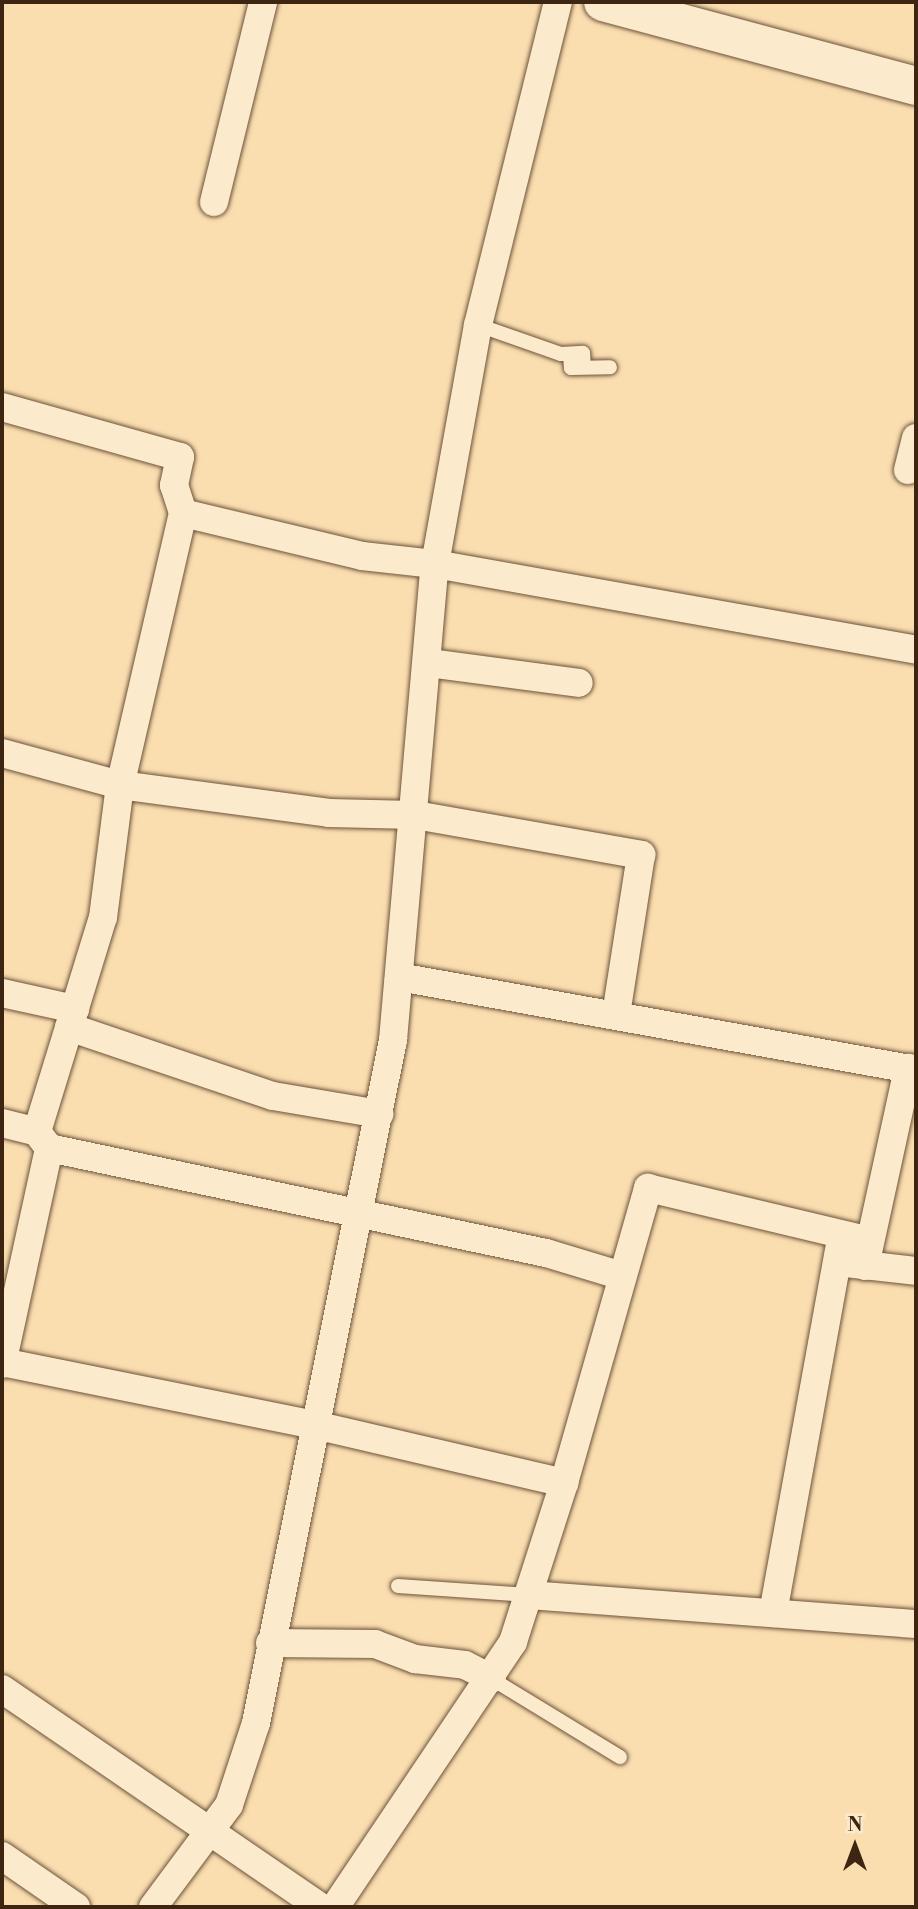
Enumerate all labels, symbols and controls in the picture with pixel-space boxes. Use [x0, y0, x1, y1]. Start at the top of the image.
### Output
north arrow [820, 1811, 890, 1881]
text: N [847, 1813, 863, 1837]

